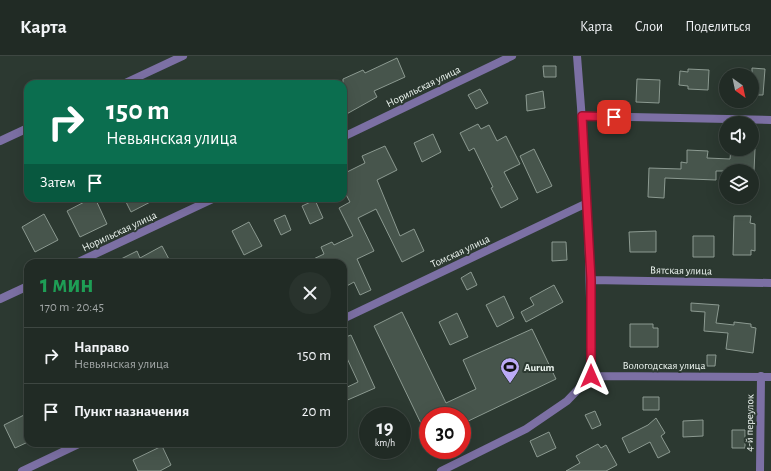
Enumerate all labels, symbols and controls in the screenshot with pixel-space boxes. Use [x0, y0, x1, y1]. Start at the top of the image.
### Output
text: Карта [20, 18, 67, 37]
text: Карта [580, 20, 613, 34]
text: Слои [635, 20, 663, 34]
text: Поделиться [685, 20, 751, 34]
street label: Норильская улица [384, 64, 462, 109]
north arrow [719, 68, 759, 108]
map controls [719, 68, 759, 204]
icon: right [40, 96, 92, 148]
text: 150 m [106, 97, 170, 125]
pin [597, 100, 631, 134]
icon: arrive [603, 106, 625, 128]
button: sound [719, 116, 759, 156]
text: Невьянская улица [106, 130, 237, 148]
button: layers [719, 164, 759, 204]
icon: arrive [84, 172, 106, 194]
text: Затем [40, 175, 76, 190]
street label: Норильская улица [80, 209, 158, 254]
street label: Томская улица [429, 233, 491, 270]
street label: Вятская улица [650, 264, 712, 277]
button: close [289, 272, 331, 314]
text: 1 мин [40, 273, 94, 297]
text: 170 m · 20:45 [40, 301, 104, 314]
text: Направо [74, 340, 129, 355]
icon: right [40, 345, 62, 367]
text: 150 m [297, 348, 331, 363]
position arrow [570, 355, 612, 397]
sports icon: Aurum [499, 356, 521, 384]
text: Невьянская улица [74, 358, 169, 371]
street label: Вологодская улица [622, 360, 706, 371]
place label: Aurum [524, 362, 555, 373]
street label: 4-й переулок [743, 394, 756, 452]
icon: arrive [40, 401, 62, 423]
text: Пункт назначения [74, 404, 189, 419]
text: 20 m [302, 404, 331, 419]
speed limit sign: 30 [419, 407, 471, 459]
text: 19 [377, 418, 393, 438]
text: km/h [375, 438, 395, 448]

